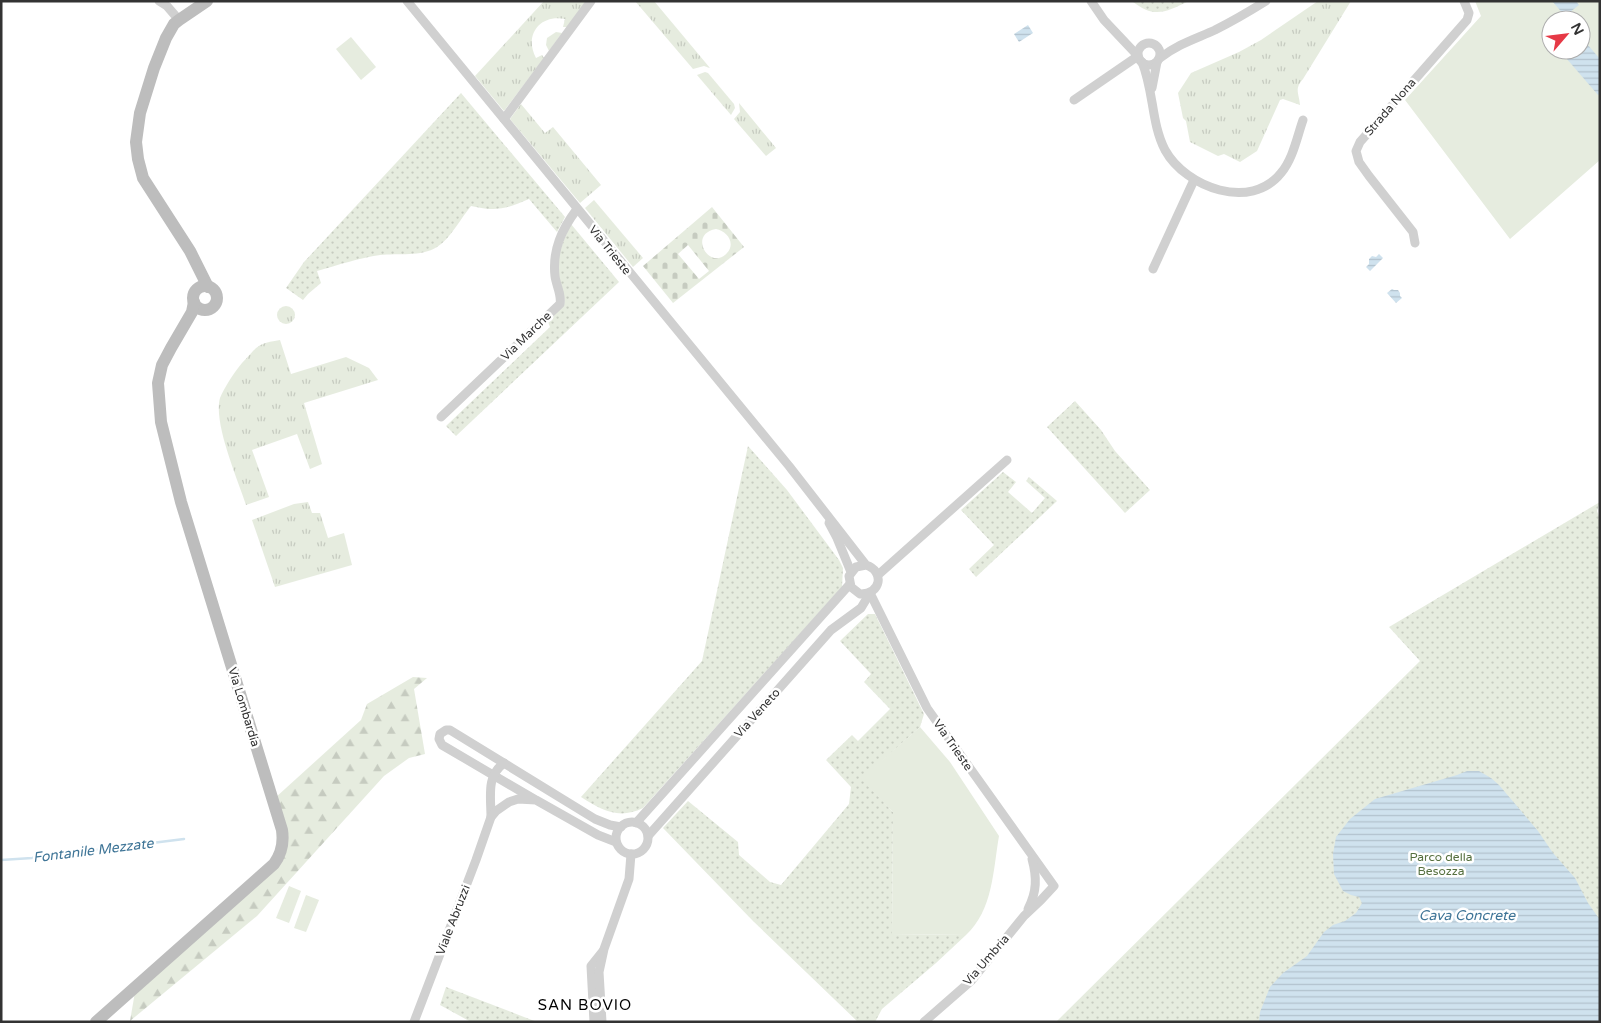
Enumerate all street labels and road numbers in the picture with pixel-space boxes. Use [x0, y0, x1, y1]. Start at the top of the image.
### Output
street label: Strada Nona [1361, 75, 1419, 139]
street label: Via Trieste [586, 223, 634, 278]
street label: Via Marche [498, 308, 554, 363]
street label: Via Lombardia [225, 666, 263, 748]
street label: Via Veneto [731, 685, 783, 741]
street label: Via Trieste [930, 717, 976, 773]
street label: Viale Abruzzi [433, 883, 473, 957]
street label: Via Umbria [960, 932, 1012, 988]

